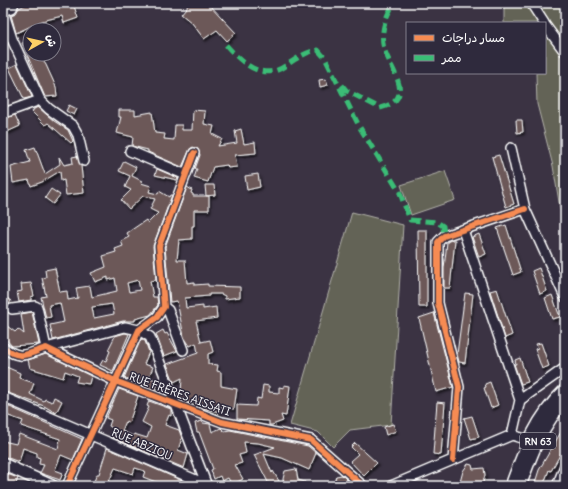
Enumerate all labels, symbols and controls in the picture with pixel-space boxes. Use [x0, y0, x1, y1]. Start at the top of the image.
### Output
north arrow [22, 22, 62, 62]
legend [406, 22, 546, 74]
text: مسار دراجات [442, 30, 505, 46]
text: ش [44, 34, 60, 48]
text: ممر [441, 50, 461, 65]
street label: RUE FRÈRES AISSATI [128, 368, 233, 419]
street label: RUE ABZIOU [109, 425, 175, 463]
road number: RN 63 [520, 433, 556, 449]

